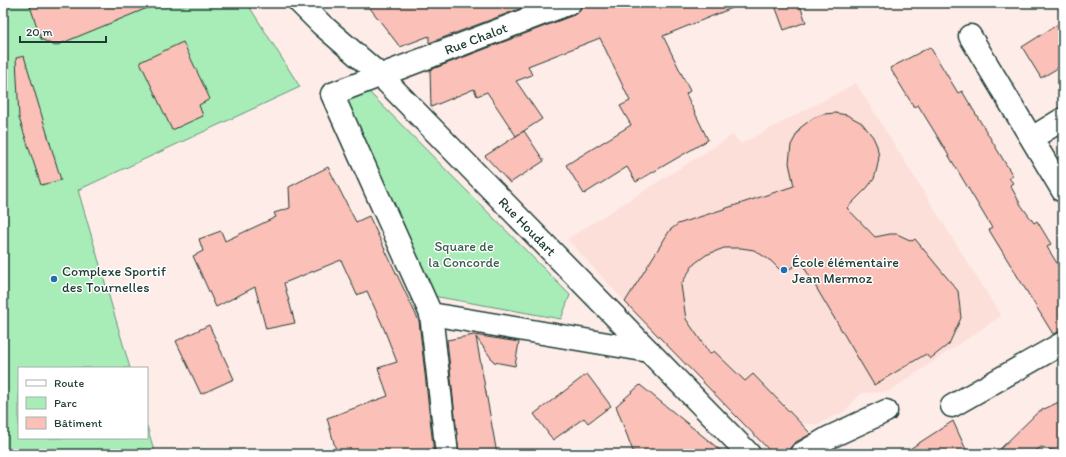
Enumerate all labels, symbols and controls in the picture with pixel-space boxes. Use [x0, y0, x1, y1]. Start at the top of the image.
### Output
scale bar [20, 18, 106, 44]
street label: Rue Chalot [442, 19, 510, 59]
text: 20 m [26, 25, 53, 39]
street label: Rue Houdart [495, 193, 560, 259]
park label: Square de la Concorde [428, 238, 500, 271]
place label: École élémentaire Jean Mermoz [792, 254, 899, 287]
place label: Complexe Sportif des Tournelles [62, 263, 167, 296]
marker: École élémentaire Jean Mermoz [779, 265, 789, 275]
marker: Complexe Sportif des Tournelles [49, 274, 59, 284]
legend [18, 367, 148, 439]
text: Route [54, 376, 84, 390]
text: Parc [54, 396, 77, 410]
text: Bâtiment [54, 416, 103, 430]

